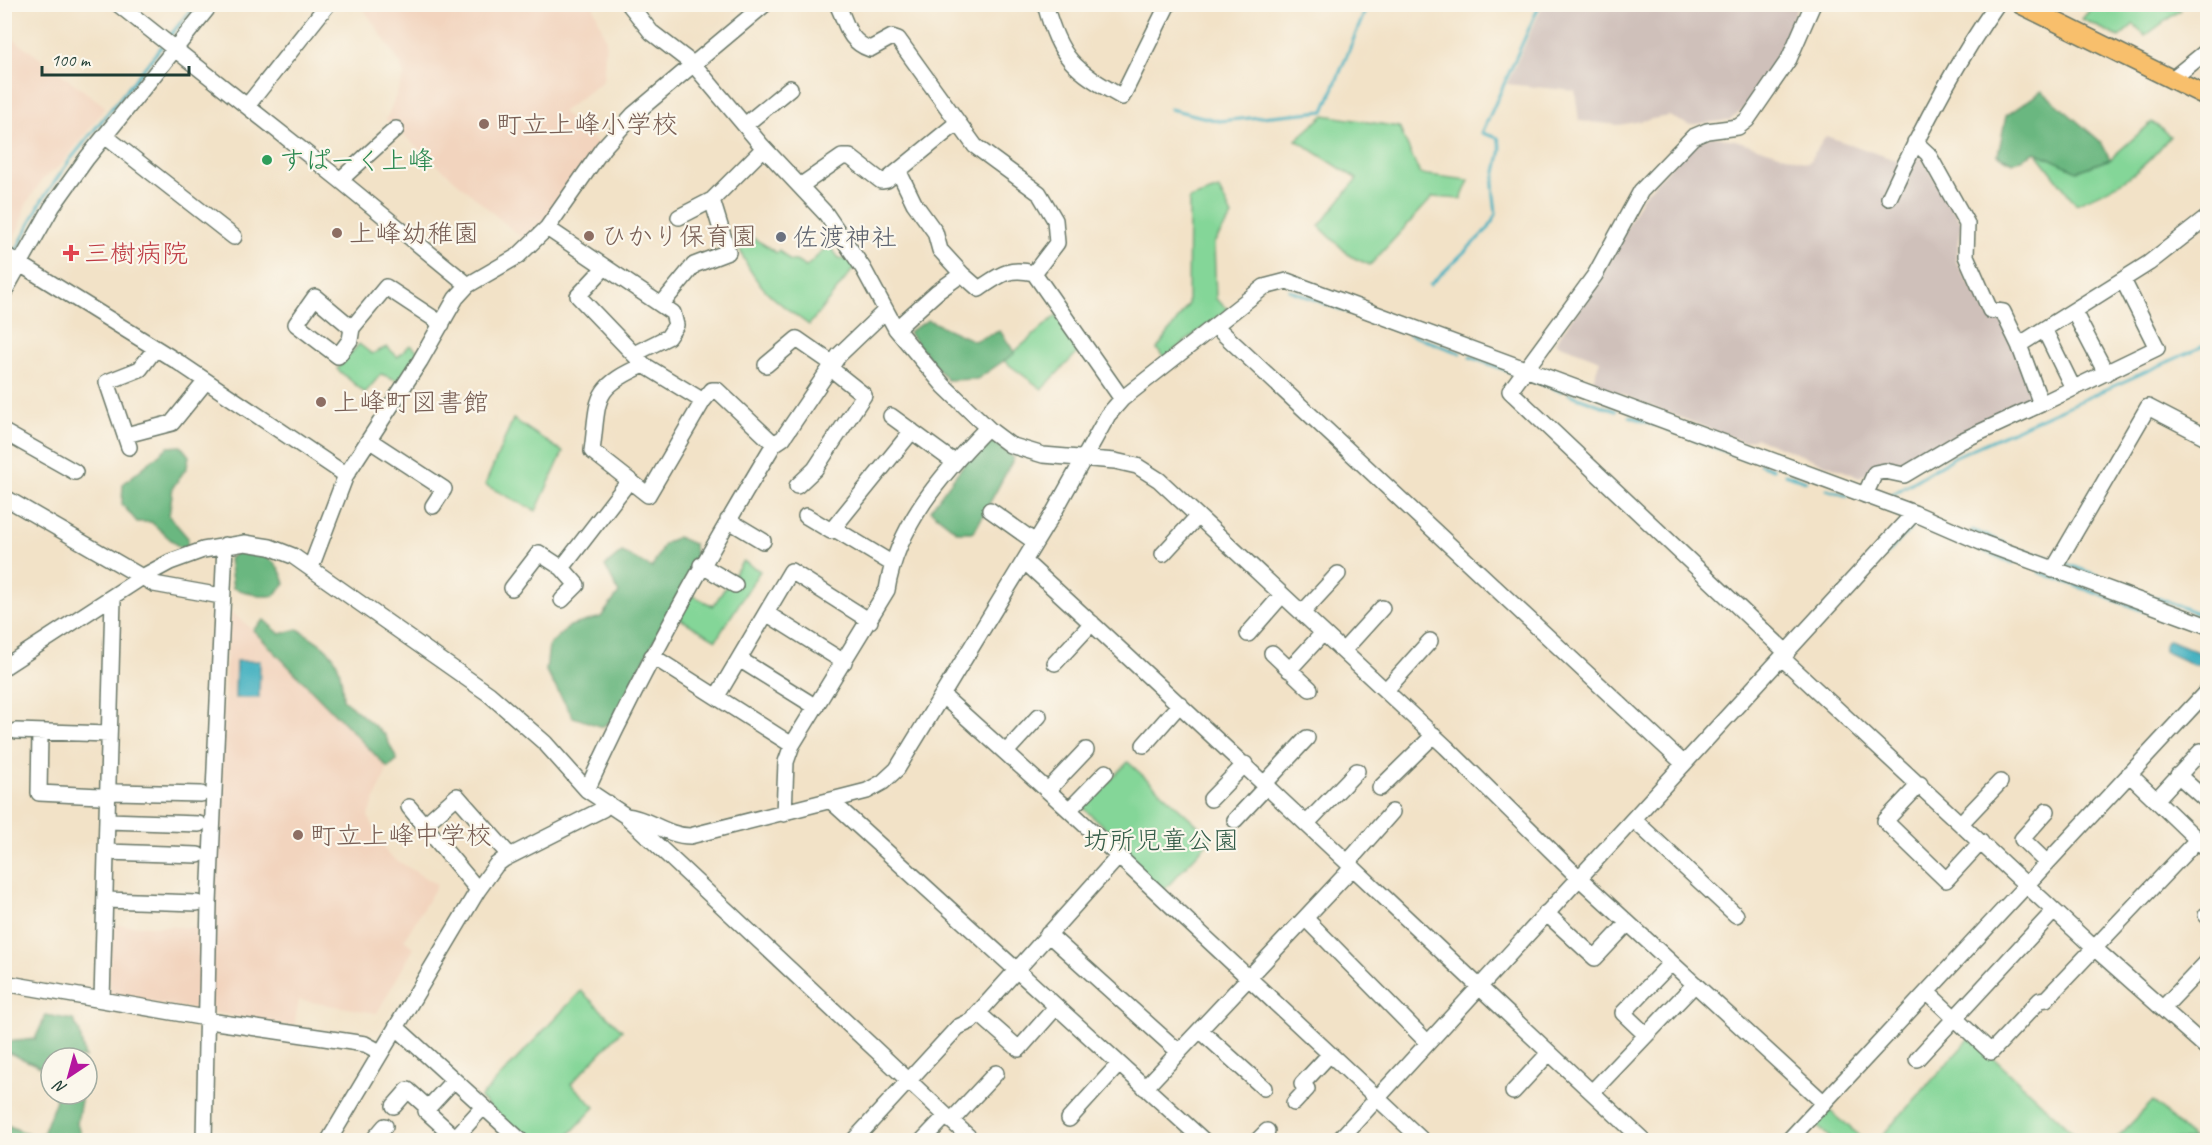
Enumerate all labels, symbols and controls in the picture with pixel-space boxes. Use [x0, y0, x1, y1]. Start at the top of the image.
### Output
scale bar [42, 39, 189, 77]
text: 100 m [51, 49, 92, 71]
place label: 町立上峰小学校 [496, 108, 678, 141]
marker: 町立上峰小学校 [477, 117, 491, 131]
place label: すぱーく上峰 [279, 144, 433, 177]
marker: すぱーく上峰 [260, 153, 274, 167]
place label: 上峰幼稚園 [349, 217, 479, 250]
place label: ひかり保育園 [601, 220, 757, 253]
place label: 佐渡神社 [793, 221, 897, 254]
marker: 上峰幼稚園 [330, 226, 344, 240]
marker: ひかり保育園 [582, 229, 596, 243]
marker: 佐渡神社 [774, 230, 788, 244]
place label: 三樹病院 [84, 237, 188, 270]
marker: 三樹病院 [62, 244, 80, 262]
place label: 上峰町図書館 [333, 386, 489, 419]
marker: 上峰町図書館 [314, 395, 328, 409]
place label: 町立上峰中学校 [310, 819, 492, 852]
park label: 坊所児童公園 [1083, 824, 1239, 857]
marker: 町立上峰中学校 [291, 828, 305, 842]
north arrow [39, 1046, 99, 1106]
text: N [48, 1075, 71, 1098]

